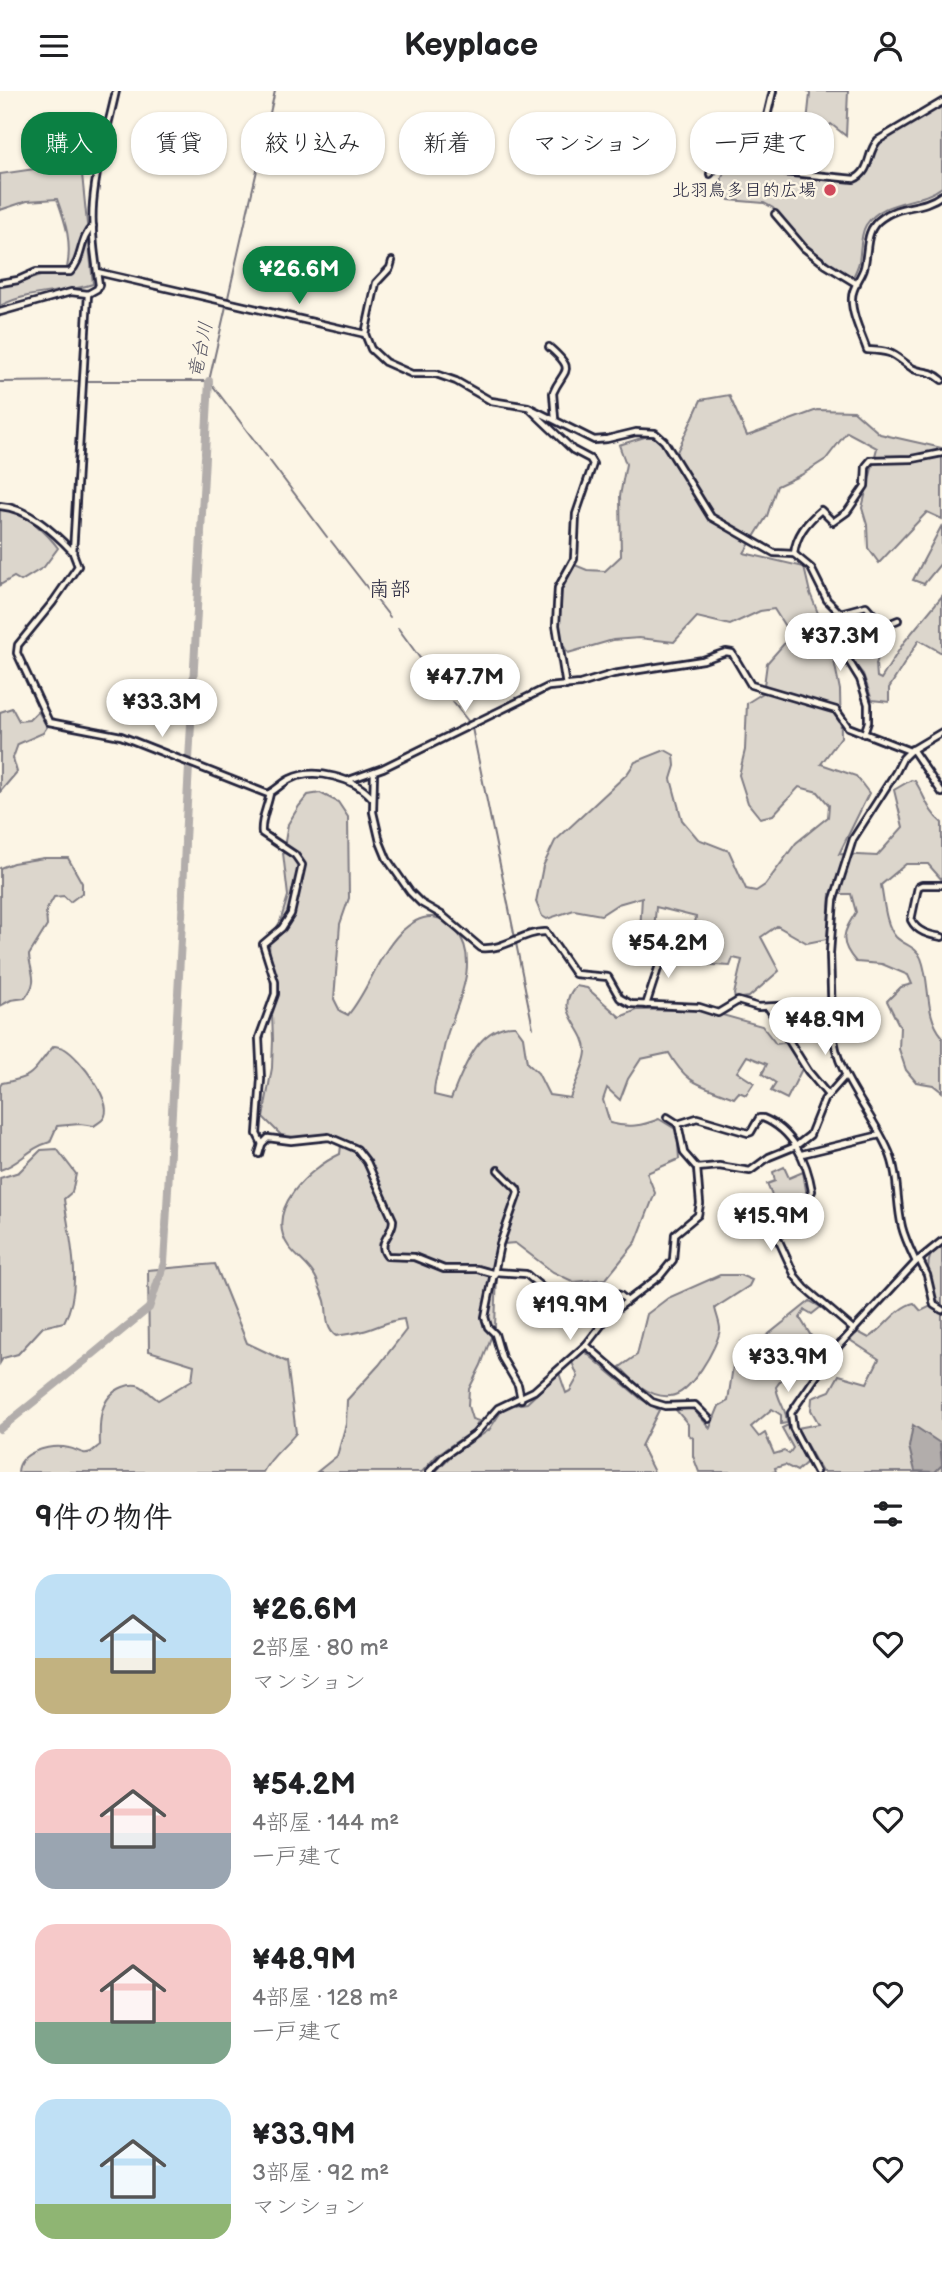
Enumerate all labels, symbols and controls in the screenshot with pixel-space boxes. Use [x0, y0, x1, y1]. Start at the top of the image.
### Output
text: Keyplace [404, 26, 538, 65]
icon: menu [35, 27, 73, 65]
icon: person [869, 27, 907, 65]
chip: 購入 [21, 112, 117, 175]
chip: 賃貸 [131, 112, 227, 175]
chip: 絞り込み [241, 112, 385, 175]
chip: 新着 [399, 112, 495, 175]
chip: マンション [509, 112, 676, 175]
chip: 一戸建て [690, 112, 834, 175]
place label: 北羽鳥多目的広場 [672, 180, 816, 201]
marker: 北羽鳥多目的広場 [822, 182, 838, 198]
pin: ¥26.6M [242, 247, 356, 306]
text: ¥26.6M [259, 255, 339, 283]
water label: 竜台川 [184, 320, 218, 380]
district label: 南部 [369, 577, 411, 602]
pin: ¥37.3M [783, 613, 897, 673]
text: ¥37.3M [801, 622, 879, 650]
pin: ¥47.7M [408, 655, 522, 714]
text: ¥47.7M [426, 663, 504, 691]
pin: ¥33.3M [105, 679, 219, 739]
text: ¥33.3M [122, 688, 202, 716]
pin: ¥54.2M [611, 921, 725, 980]
text: ¥54.2M [628, 929, 708, 957]
pin: ¥48.9M [768, 997, 882, 1057]
text: ¥48.9M [785, 1006, 865, 1034]
pin: ¥15.9M [714, 1193, 828, 1253]
text: ¥15.9M [733, 1202, 809, 1230]
pin: ¥19.9M [513, 1283, 627, 1342]
text: ¥19.9M [532, 1291, 608, 1319]
pin: ¥33.9M [731, 1335, 845, 1394]
text: ¥33.9M [748, 1343, 828, 1371]
icon: filters [869, 1495, 907, 1533]
text: 9件の物件 [35, 1500, 173, 1536]
text: ¥26.6M [252, 1592, 357, 1628]
icon: home [91, 1602, 175, 1686]
icon: heart [869, 1625, 907, 1663]
text: 2部屋 · 80 m² [252, 1634, 389, 1662]
text: マンション [252, 1668, 366, 1696]
text: ¥54.2M [252, 1767, 356, 1803]
icon: home [91, 1777, 175, 1861]
icon: heart [869, 1800, 907, 1838]
text: 4部屋 · 144 m² [252, 1809, 399, 1837]
text: 一戸建て [252, 1843, 344, 1871]
text: ¥48.9M [252, 1942, 356, 1978]
icon: home [91, 1952, 175, 2036]
icon: heart [869, 1975, 907, 2013]
text: 4部屋 · 128 m² [252, 1984, 398, 2012]
text: 一戸建て [252, 2018, 344, 2046]
text: ¥33.9M [252, 2117, 356, 2153]
icon: home [91, 2127, 175, 2211]
icon: heart [869, 2150, 907, 2188]
text: 3部屋 · 92 m² [252, 2159, 389, 2187]
text: マンション [252, 2193, 366, 2221]

